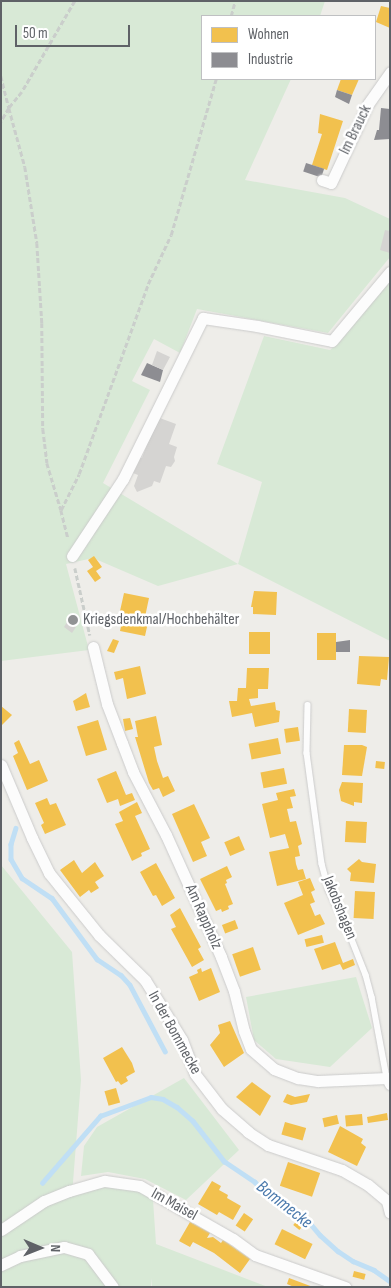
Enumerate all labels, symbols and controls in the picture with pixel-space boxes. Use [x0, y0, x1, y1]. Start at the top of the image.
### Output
scale bar [18, 15, 132, 47]
legend [201, 15, 376, 80]
text: 50 m [23, 24, 48, 43]
text: Wohnen [248, 25, 289, 44]
text: Industrie [248, 50, 293, 69]
street label: Im Brauck [336, 102, 376, 158]
place label: Kriegsdenkmal/Hochbehälter [83, 610, 239, 630]
marker: Kriegsdenkmal/Hochbehälter [67, 614, 79, 626]
street label: Jakobshagen [318, 873, 360, 943]
street label: Am Rappholz [180, 882, 226, 952]
street label: In der Bommecke [143, 988, 205, 1078]
water label: Bommecke [252, 1176, 316, 1234]
street label: Im Maisel [148, 1185, 200, 1225]
north arrow [15, 1223, 65, 1273]
text: N [47, 1244, 64, 1252]

